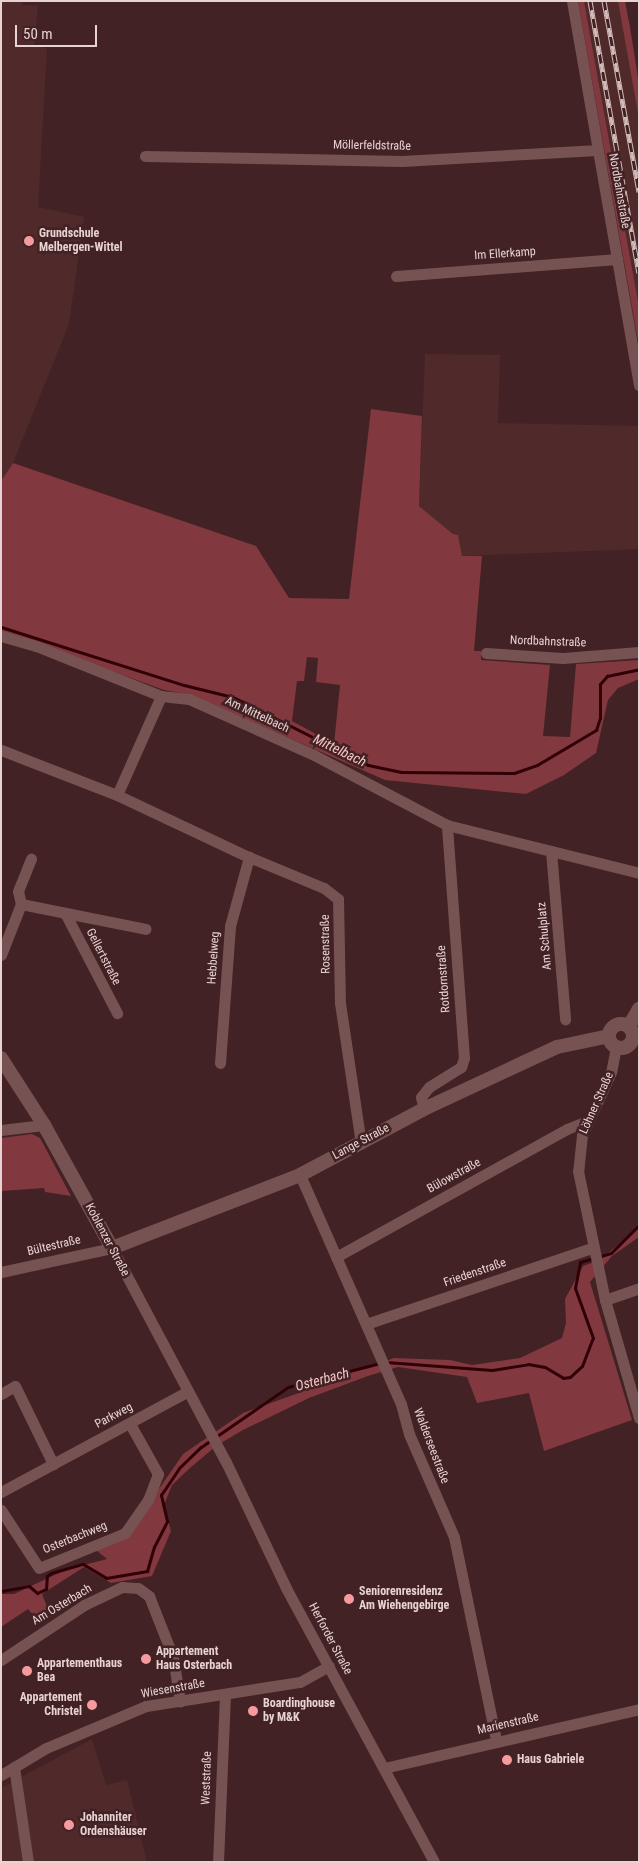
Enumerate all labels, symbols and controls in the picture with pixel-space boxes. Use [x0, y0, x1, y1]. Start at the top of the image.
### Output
scale bar [18, 15, 100, 47]
text: 50 m [23, 25, 53, 43]
street label: Möllerfeldstraße [333, 138, 411, 154]
street label: Nordbahnstraße [605, 152, 633, 230]
place label: Grundschule Melbergen-Wittel [39, 227, 123, 255]
marker: Grundschule Melbergen-Wittel [23, 235, 35, 247]
street label: Im Ellerkamp [474, 245, 536, 263]
street label: Nordbahnstraße [510, 633, 586, 651]
street label: Am Mittelbach [223, 694, 291, 736]
water label: Mittelbach [311, 730, 369, 770]
street label: Am Schulplatz [535, 901, 555, 971]
street label: Rosenstraße [318, 914, 334, 974]
street label: Gellertstraße [83, 926, 123, 988]
street label: Hebbelweg [205, 931, 223, 985]
street label: Rotdornstraße [434, 945, 454, 1013]
street label: Löhner Straße [577, 1070, 617, 1136]
street label: Lange Straße [330, 1121, 392, 1163]
street label: Bülowstraße [425, 1155, 483, 1197]
street label: Koblenzer Straße [82, 1201, 132, 1279]
street label: Bültestraße [26, 1233, 82, 1259]
street label: Friedenstraße [442, 1256, 508, 1290]
water label: Osterbach [293, 1364, 351, 1394]
street label: Parkweg [93, 1400, 135, 1432]
street label: Walderseestraße [410, 1406, 452, 1486]
street label: Osterbachweg [41, 1519, 109, 1557]
street label: Am Osterbach [29, 1582, 95, 1628]
place label: Seniorenresidenz Am Wiehengebirge [359, 1585, 449, 1613]
marker: Seniorenresidenz Am Wiehengebirge [343, 1593, 355, 1605]
street label: Herforder Straße [305, 1601, 355, 1677]
place label: Appartement Haus Osterbach [156, 1645, 232, 1673]
marker: Appartement Haus Osterbach [140, 1653, 152, 1665]
place label: Appartementhaus Bea [37, 1657, 122, 1685]
marker: Appartementhaus Bea [21, 1665, 33, 1677]
street label: Wiesenstraße [140, 1676, 206, 1702]
place label: Appartement Christel [20, 1691, 82, 1719]
place label: Boardinghouse by M&K [263, 1697, 335, 1725]
marker: Appartement Christel [86, 1699, 98, 1711]
marker: Boardinghouse by M&K [247, 1705, 259, 1717]
street label: Marienstraße [476, 1710, 540, 1738]
street label: Weststraße [199, 1751, 215, 1805]
place label: Haus Gabriele [517, 1753, 584, 1767]
marker: Haus Gabriele [501, 1754, 513, 1766]
place label: Johanniter Ordenshäuser [80, 1811, 147, 1839]
marker: Johanniter Ordenshäuser [62, 1818, 76, 1832]

